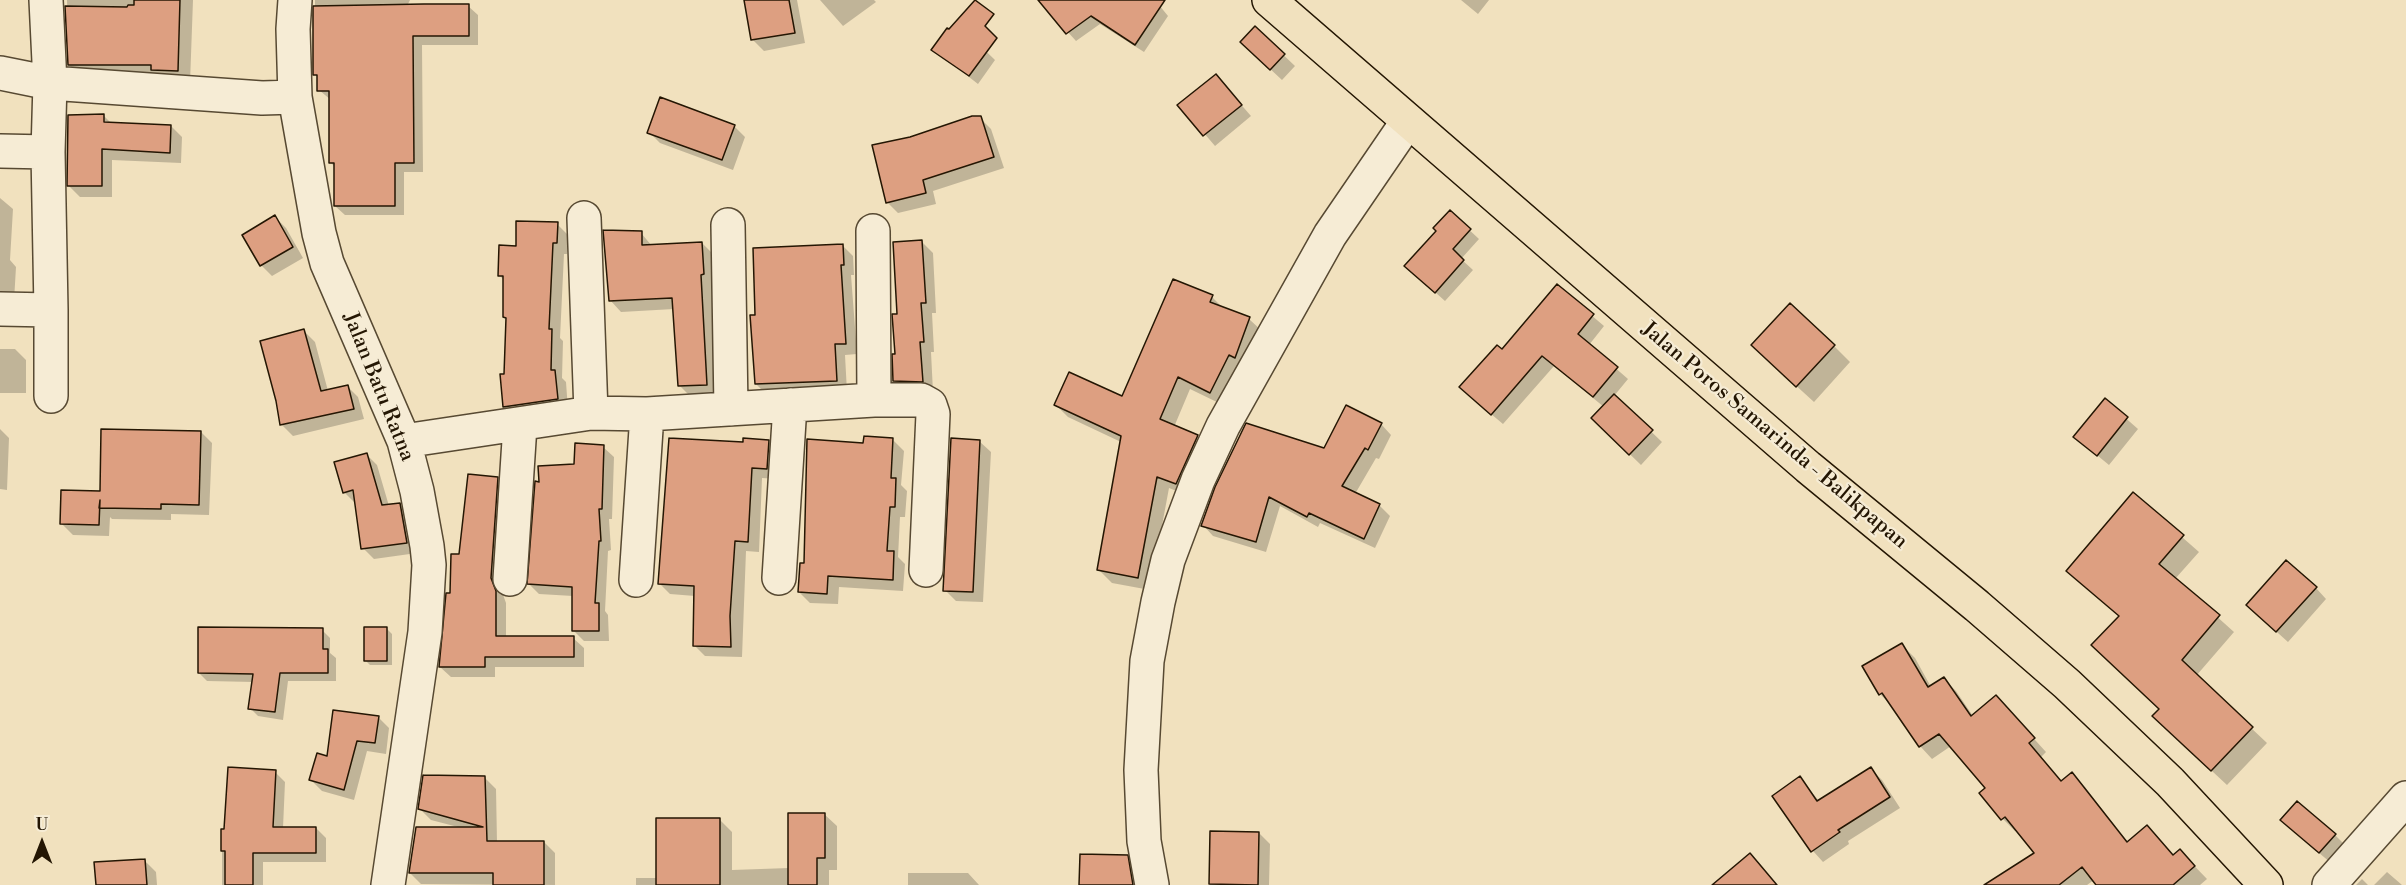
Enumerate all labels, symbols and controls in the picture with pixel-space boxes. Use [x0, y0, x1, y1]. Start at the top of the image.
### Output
street label: Jalan Batu Ratna [337, 309, 419, 465]
street label: Jalan Poros Samarinda - Balikpapan [1636, 317, 1912, 555]
north arrow [12, 813, 72, 873]
text: U [36, 815, 48, 835]

